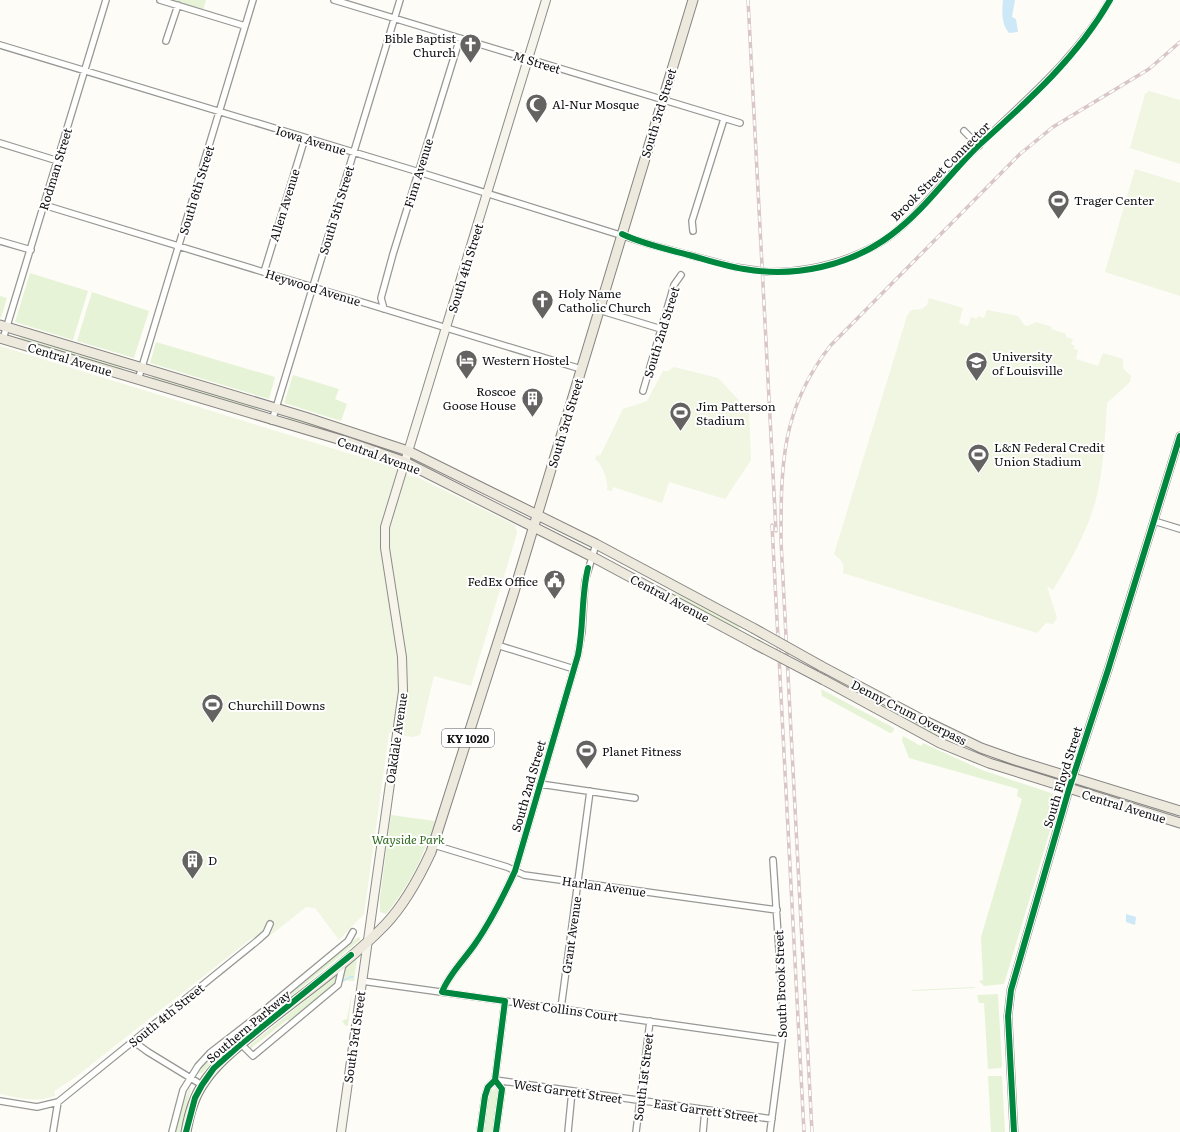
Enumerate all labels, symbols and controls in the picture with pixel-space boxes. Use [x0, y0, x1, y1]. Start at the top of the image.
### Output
place label: Bible Baptist Church [384, 29, 456, 61]
church icon: Bible Baptist Church [458, 32, 484, 65]
street label: M Street [511, 46, 563, 78]
street label: South 3rd Street [636, 66, 680, 160]
mosque icon: Al-Nur Mosque [523, 91, 549, 124]
place label: Al-Nur Mosque [552, 95, 639, 113]
street label: Brook Street Connector [886, 117, 994, 225]
street label: Iowa Avenue [274, 121, 348, 159]
street label: Rodman Street [34, 125, 76, 212]
street label: Finn Avenue [399, 136, 437, 210]
street label: South 6th Street [174, 143, 218, 237]
street label: South 5th Street [314, 163, 358, 257]
street label: Allen Avenue [264, 166, 304, 244]
sports icon: Trager Center [1045, 187, 1071, 220]
place label: Trager Center [1074, 191, 1154, 209]
street label: South 4th Street [443, 221, 487, 315]
street label: Heywood Avenue [263, 264, 363, 310]
place label: Holy Name Catholic Church [558, 284, 651, 316]
street label: South 2nd Street [639, 284, 683, 380]
church icon: Holy Name Catholic Church [530, 287, 556, 320]
street label: Central Avenue [26, 338, 114, 380]
hotel icon: Western Hostel [453, 347, 479, 380]
place label: University of Louisville [992, 347, 1063, 379]
school or university icon: University of Louisville [963, 350, 989, 383]
place label: Western Hostel [482, 351, 569, 369]
street label: South 3rd Street [543, 376, 587, 470]
place label: Roscoe Goose House [443, 382, 516, 414]
building icon: Roscoe Goose House [519, 385, 545, 418]
place label: Jim Patterson Stadium [696, 397, 776, 429]
sports icon: Jim Patterson Stadium [668, 400, 694, 433]
street label: Central Avenue [335, 432, 423, 478]
place label: L&N Federal Credit Union Stadium [994, 438, 1105, 470]
sports icon: L&N Federal Credit Union Stadium [966, 441, 992, 474]
public building icon: FedEx Office [541, 568, 567, 601]
street label: Central Avenue [627, 570, 713, 626]
place label: FedEx Office [467, 572, 538, 590]
street label: Denny Crum Overpass [848, 675, 970, 749]
sports icon: Churchill Downs [199, 692, 225, 725]
street label: Oakdale Avenue [381, 692, 411, 784]
place label: Churchill Downs [228, 696, 326, 714]
street label: South Floyd Street [1038, 724, 1086, 830]
road number: KY 1020 [442, 729, 494, 747]
street label: South 2nd Street [506, 738, 550, 834]
sports icon: Planet Fitness [573, 738, 599, 771]
place label: Planet Fitness [602, 742, 682, 760]
street label: Central Avenue [1080, 785, 1168, 827]
park label: Wayside Park [371, 830, 445, 848]
building icon: D [179, 847, 205, 880]
place label: D [208, 851, 217, 869]
street label: Harlan Avenue [561, 871, 647, 901]
street label: Grant Avenue [557, 895, 585, 975]
street label: South Brook Street [769, 930, 791, 1038]
street label: South 4th Street [124, 979, 208, 1051]
street label: Southern Parkway [202, 985, 294, 1067]
street label: South 3rd Street [339, 990, 369, 1084]
street label: West Collins Court [511, 993, 619, 1025]
street label: South 1st Street [629, 1032, 657, 1122]
street label: West Garrett Street [512, 1074, 624, 1108]
street label: East Garrett Street [652, 1094, 760, 1126]

